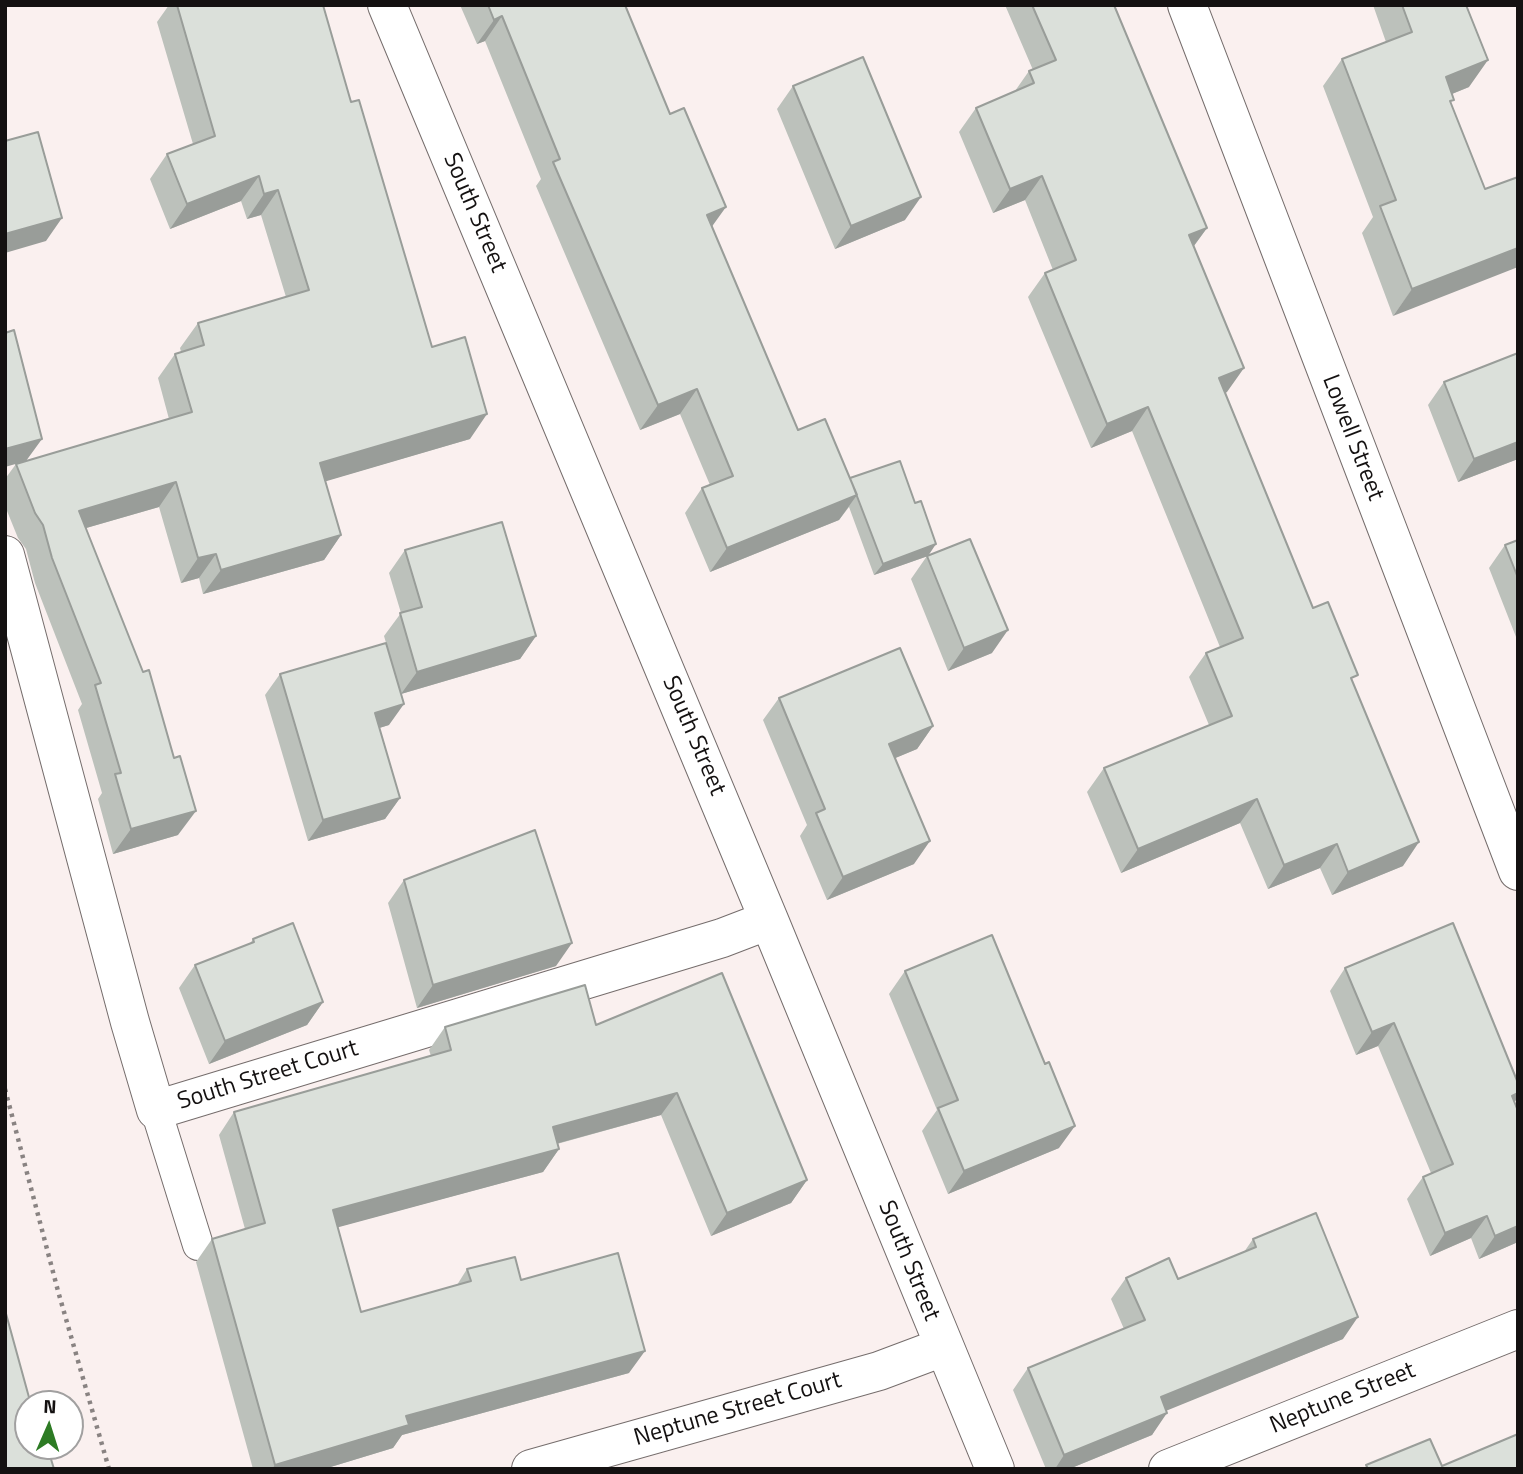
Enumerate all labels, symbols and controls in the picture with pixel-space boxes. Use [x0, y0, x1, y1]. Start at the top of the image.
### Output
street label: South Street [436, 149, 512, 277]
street label: Lowell Street [1315, 371, 1389, 505]
street label: South Street [655, 672, 731, 800]
street label: South Street Court [174, 1035, 362, 1117]
street label: South Street [871, 1197, 945, 1325]
street label: Neptune Street [1266, 1357, 1420, 1441]
street label: Neptune Street Court [631, 1367, 845, 1453]
north arrow [14, 1390, 84, 1460]
text: N [43, 1391, 57, 1420]

